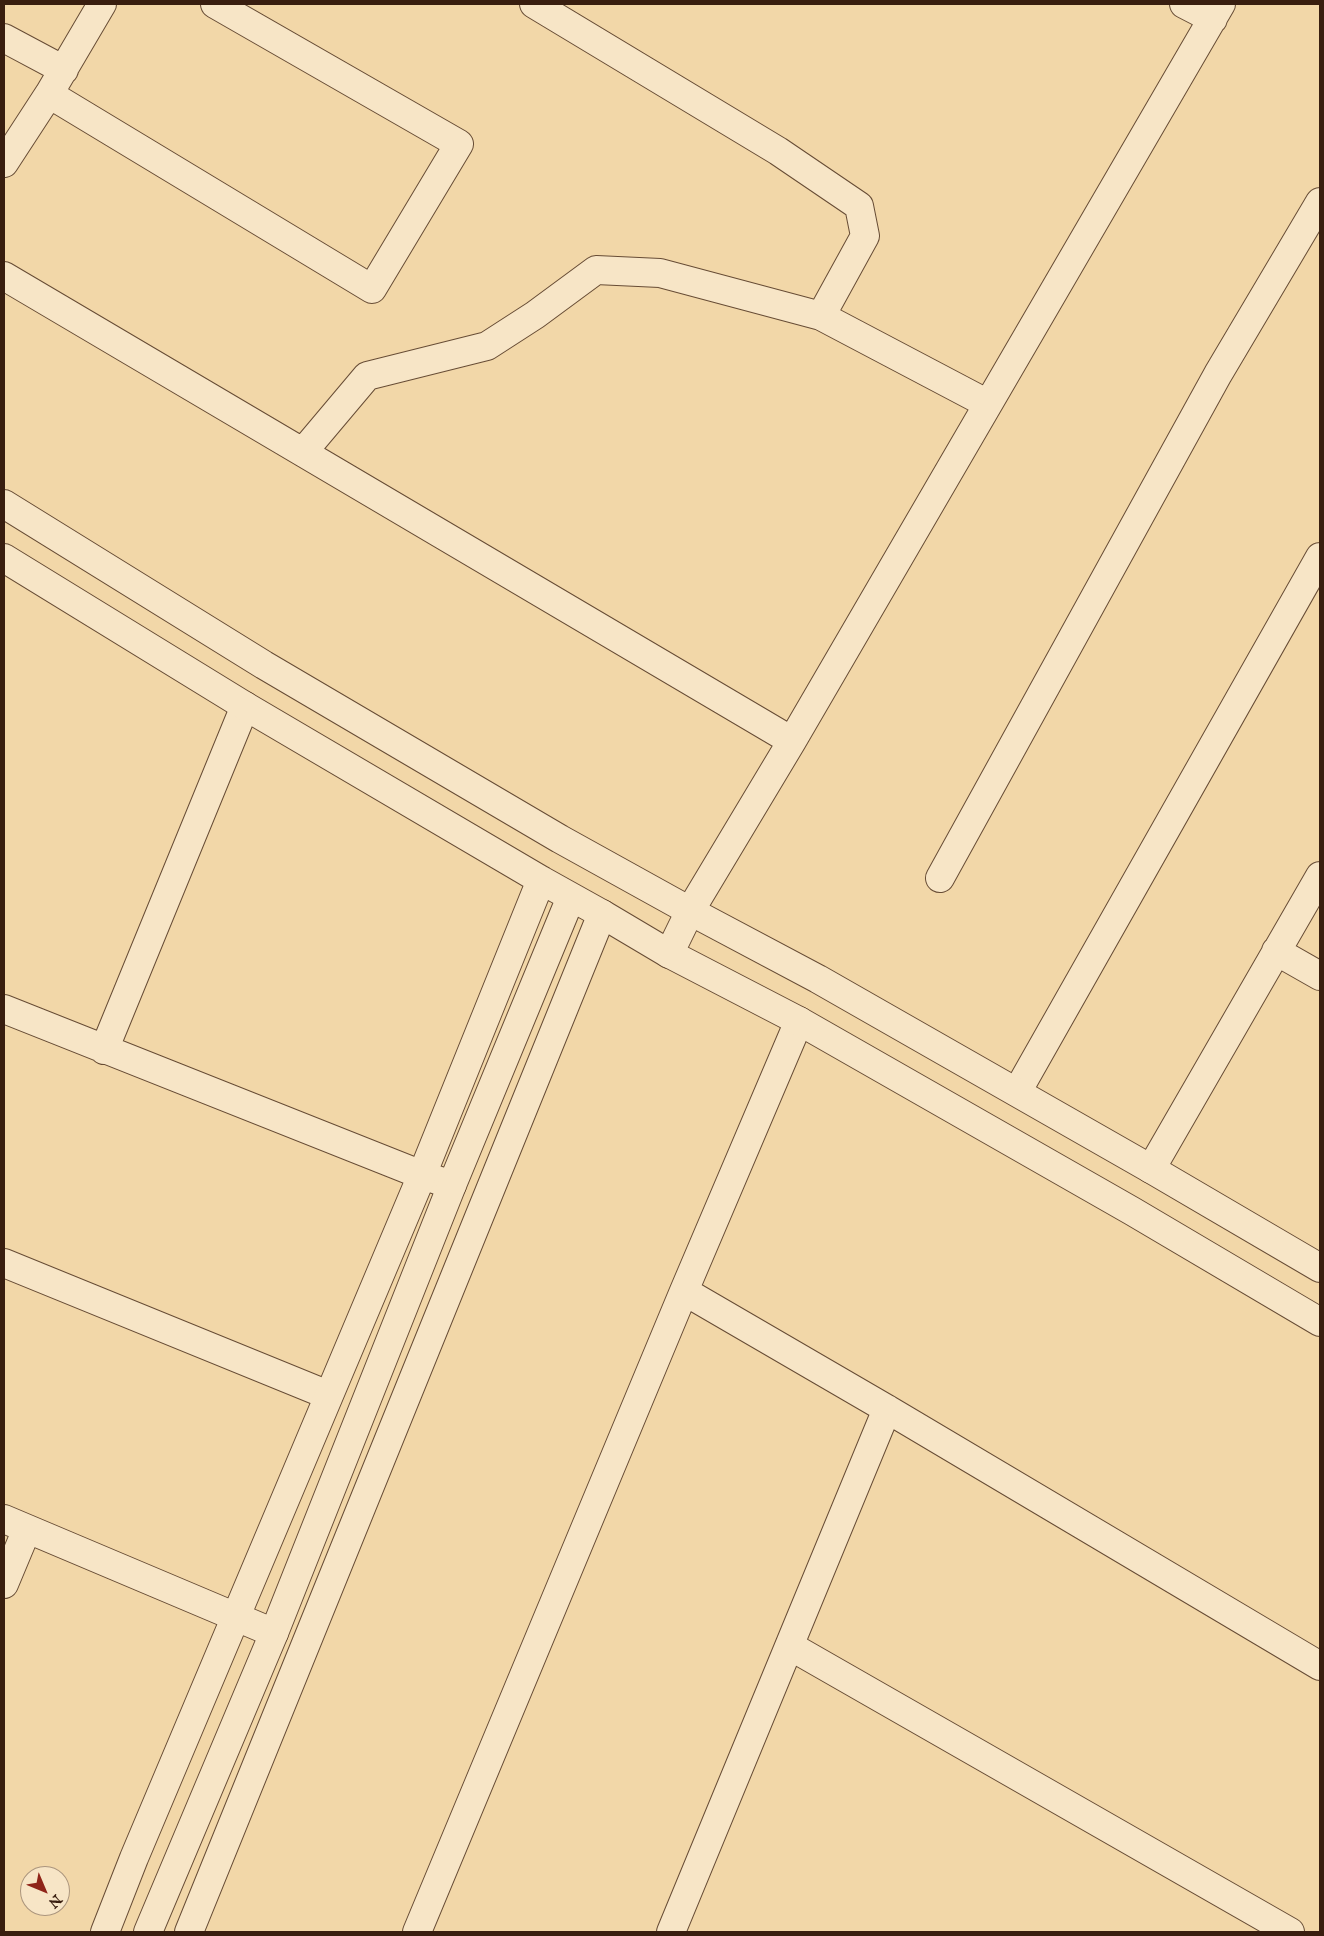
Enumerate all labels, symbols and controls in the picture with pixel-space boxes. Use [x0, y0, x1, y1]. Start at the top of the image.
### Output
north arrow [20, 1866, 70, 1916]
text: N [44, 1890, 66, 1912]

